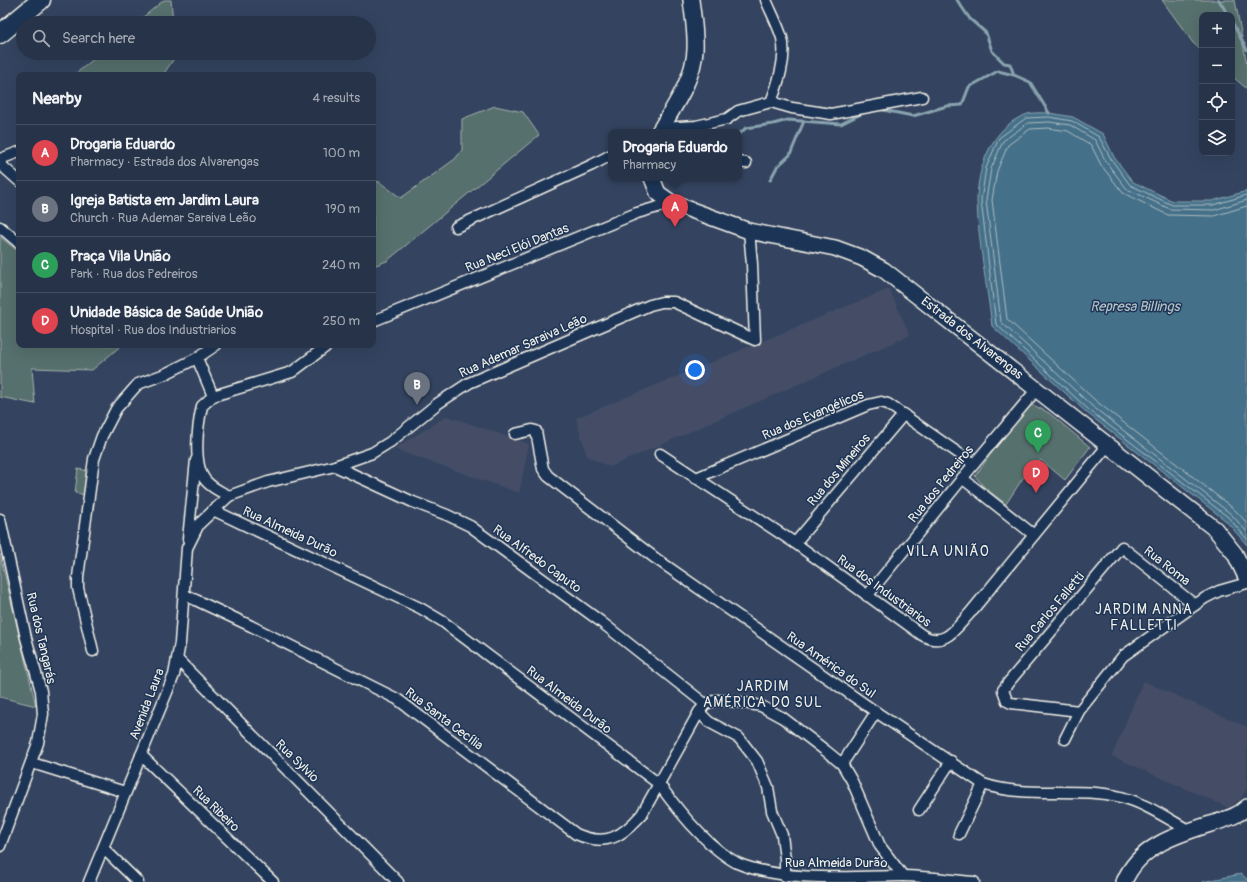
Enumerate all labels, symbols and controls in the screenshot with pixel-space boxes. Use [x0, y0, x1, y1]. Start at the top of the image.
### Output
map controls [1199, 12, 1235, 156]
button: + [1199, 12, 1235, 48]
search box [16, 16, 376, 60]
icon: search [30, 27, 52, 49]
text: Search here [62, 29, 135, 48]
button: − [1199, 48, 1235, 84]
button: locate [1199, 84, 1235, 120]
text: Nearby [32, 88, 81, 109]
text: 4 results [313, 90, 360, 106]
button: layers [1199, 120, 1235, 156]
popup [608, 129, 742, 181]
text: Drogaria Eduardo [70, 135, 175, 154]
text: Drogaria Eduardo [622, 138, 728, 157]
text: A [41, 145, 49, 161]
text: 100 m [323, 145, 360, 161]
text: Pharmacy · Estrada dos Alvarengas [70, 154, 259, 170]
text: Pharmacy [622, 157, 676, 173]
text: Igreja Batista em Jardim Laura [70, 191, 259, 210]
pin: A [662, 194, 688, 227]
text: B [41, 201, 49, 217]
text: 190 m [325, 201, 360, 217]
text: Church · Rua Ademar Saraiva Leão [70, 210, 256, 226]
street label: Rua Neci Elói Dantas [463, 220, 571, 276]
text: Praça Vila União [70, 247, 171, 266]
text: C [41, 257, 49, 273]
text: 240 m [322, 257, 360, 273]
text: Park · Rua dos Pedreiros [70, 266, 198, 282]
street label: Estrada dos Alvarengas [918, 293, 1026, 383]
water label: Represa Billings [1090, 298, 1182, 315]
text: Unidade Básica de Saúde União [70, 303, 263, 322]
street label: Rua Ademar Saraiva Leão [457, 311, 589, 381]
text: D [41, 313, 49, 329]
text: 250 m [322, 313, 360, 329]
text: Hospital · Rua dos Industriarios [70, 322, 236, 338]
your location [685, 360, 705, 380]
pin: B [404, 372, 430, 405]
street label: Rua dos Evangélicos [760, 386, 866, 444]
pin: C [1025, 420, 1051, 453]
street label: Rua dos Mineiros [804, 430, 874, 509]
street label: Rua dos Pedreiros [905, 442, 977, 526]
pin: D [1023, 460, 1049, 493]
street label: Rua Almeida Durão [240, 503, 340, 561]
street label: Rua Alfredo Caputo [490, 522, 584, 596]
district label: VILA UNIÃO [906, 543, 990, 560]
street label: Rua Roma [1141, 543, 1193, 589]
street label: Rua dos Industriarios [834, 551, 934, 631]
street label: Rua Carlos Falletti [1012, 569, 1088, 655]
street label: Rua dos Tangarás [23, 591, 59, 685]
district label: JARDIM ANNA FALLETTI [1095, 601, 1193, 634]
street label: Rua América do Sul [783, 628, 879, 702]
street label: Rua Almeida Durão [523, 663, 615, 737]
street label: Avenida Laura [126, 666, 168, 742]
district label: JARDIM AMÉRICA DO SUL [703, 678, 823, 711]
street label: Rua Santa Cecília [402, 684, 486, 754]
street label: Rua Sylvio [272, 736, 322, 786]
street label: Rua Ribeiro [189, 783, 243, 835]
street label: Rua Almeida Durão [785, 855, 887, 871]

